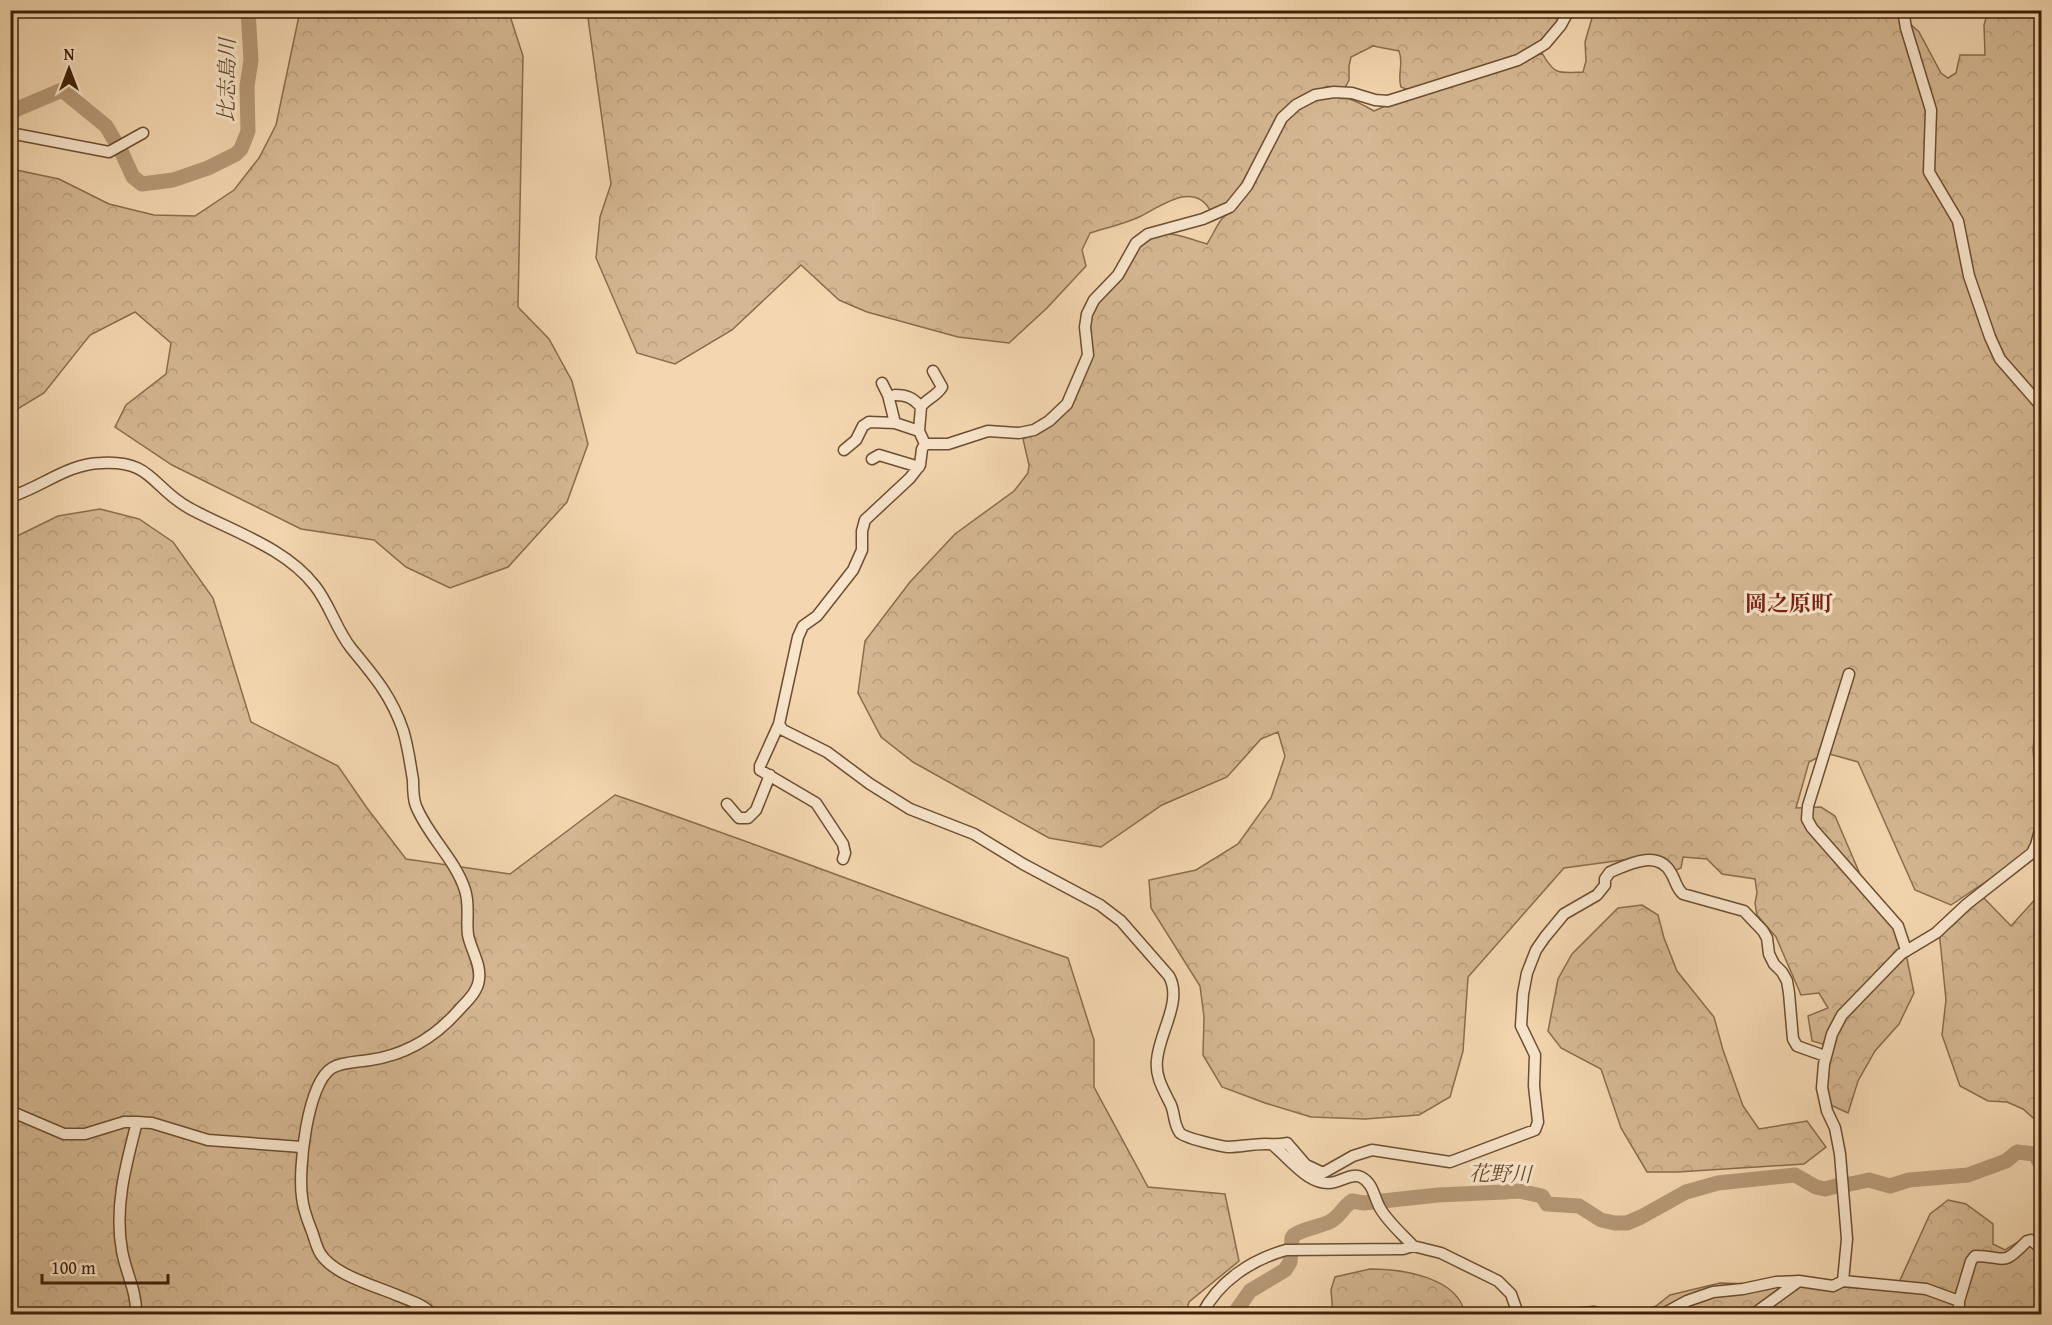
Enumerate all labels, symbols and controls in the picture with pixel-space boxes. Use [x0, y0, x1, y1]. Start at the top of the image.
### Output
water label: 比志島川 [210, 36, 243, 122]
north arrow [39, 39, 99, 99]
text: N [64, 42, 75, 66]
district label: 岡之原町 [1745, 587, 1833, 619]
water label: 花野川 [1468, 1157, 1534, 1190]
scale bar [42, 1247, 168, 1285]
text: 100 m [51, 1254, 96, 1281]

